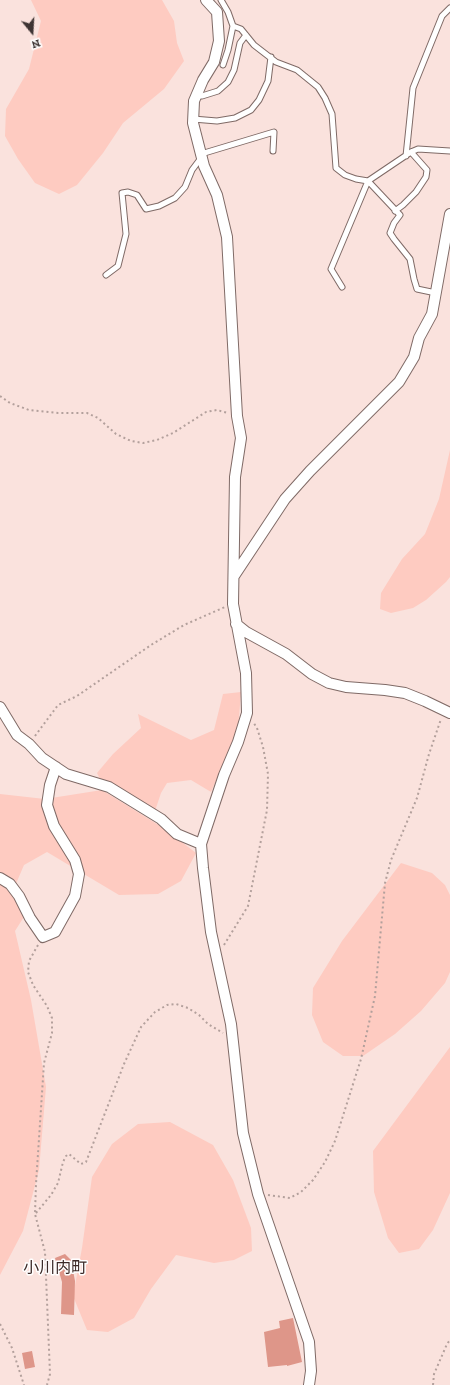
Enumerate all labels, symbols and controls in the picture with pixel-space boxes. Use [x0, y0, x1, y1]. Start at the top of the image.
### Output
north arrow [12, 12, 52, 52]
text: N [30, 36, 42, 51]
district label: 小川内町 [23, 1258, 87, 1278]

